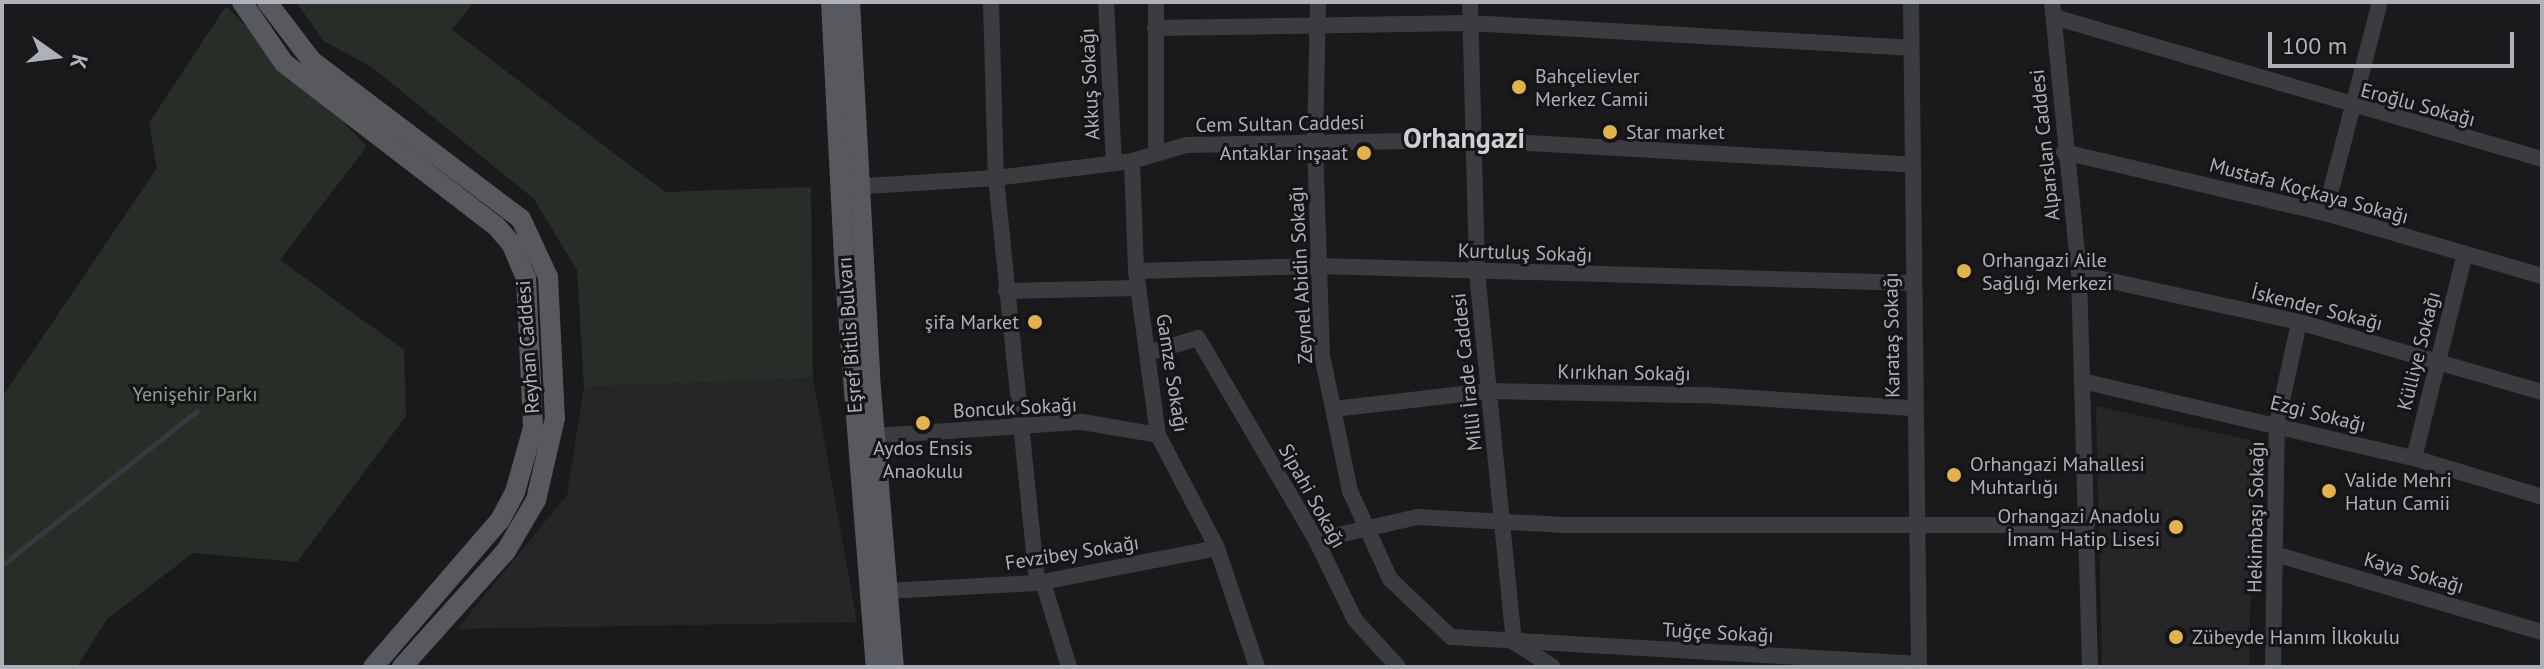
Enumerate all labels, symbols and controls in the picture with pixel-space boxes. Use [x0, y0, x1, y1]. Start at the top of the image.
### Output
north arrow [16, 16, 96, 96]
scale bar [2272, 16, 2518, 66]
street label: Akkuş Sokağı [1075, 27, 1105, 141]
text: 100 m [2282, 30, 2347, 61]
text: K [64, 52, 95, 72]
place label: Bahçelievler Merkez Camii [1535, 64, 1649, 111]
street label: Alparslan Caddesi [2025, 68, 2065, 222]
marker: Bahçelievler Merkez Camii [1510, 78, 1528, 96]
street label: Eroğlu Sokağı [2358, 78, 2478, 132]
street label: Cem Sultan Caddesi [1195, 111, 1365, 137]
place label: Star market [1626, 120, 1725, 144]
district label: Orhangazi [1403, 121, 1525, 155]
marker: Star market [1601, 123, 1619, 141]
place label: Antaklar inşaat [1220, 141, 1348, 165]
marker: Antaklar inşaat [1355, 144, 1373, 162]
street label: Mustafa Koçkaya Sokağı [2207, 153, 2411, 229]
street label: Zeynel Abidin Sokağı [1284, 185, 1318, 365]
street label: Kurtuluş Sokağı [1457, 239, 1593, 267]
place label: Orhangazi Aile Sağlığı Merkezi [1982, 248, 2112, 295]
street label: Eşref Bitlis Bulvarı [833, 256, 867, 414]
marker: Orhangazi Aile Sağlığı Merkezi [1953, 260, 1975, 282]
street label: Karataş Sokağı [1879, 272, 1905, 398]
street label: Reyhan Caddesi [511, 280, 545, 414]
street label: İskender Sokağı [2249, 280, 2385, 336]
street label: Külliye Sokağı [2393, 289, 2445, 413]
street label: Millî İrade Caddesi [1447, 292, 1487, 452]
place label: şifa Market [925, 310, 1019, 334]
street label: Gamze Sokağı [1151, 312, 1193, 434]
marker: şifa Market [1026, 313, 1044, 331]
street label: Kırıkhan Sokağı [1557, 360, 1691, 386]
park label: Yenişehir Parkı [132, 382, 258, 406]
street label: Ezgi Sokağı [2268, 391, 2368, 437]
street label: Boncuk Sokağı [952, 393, 1078, 423]
marker: Aydos Ensis Anaokulu [914, 414, 932, 432]
place label: Aydos Ensis Anaokulu [873, 436, 973, 483]
street label: Sipahi Sokağı [1274, 440, 1350, 552]
street label: Hekimbaşı Sokağı [2243, 441, 2269, 593]
place label: Orhangazi Mahallesi Muhtarlığı [1970, 452, 2145, 499]
marker: Orhangazi Mahallesi Muhtarlığı [1945, 466, 1963, 484]
place label: Valide Mehri Hatun Camii [2345, 468, 2452, 515]
marker: Valide Mehri Hatun Camii [2320, 482, 2338, 500]
place label: Orhangazi Anadolu İmam Hatip Lisesi [1997, 504, 2160, 551]
marker: Orhangazi Anadolu İmam Hatip Lisesi [2167, 518, 2185, 536]
street label: Fevzibey Sokağı [1003, 531, 1141, 575]
street label: Kaya Sokağı [2361, 547, 2467, 599]
street label: Tuğçe Sokağı [1662, 618, 1774, 648]
place label: Zübeyde Hanım İlkokulu [2192, 625, 2400, 649]
marker: Zübeyde Hanım İlkokulu [2167, 628, 2185, 646]

